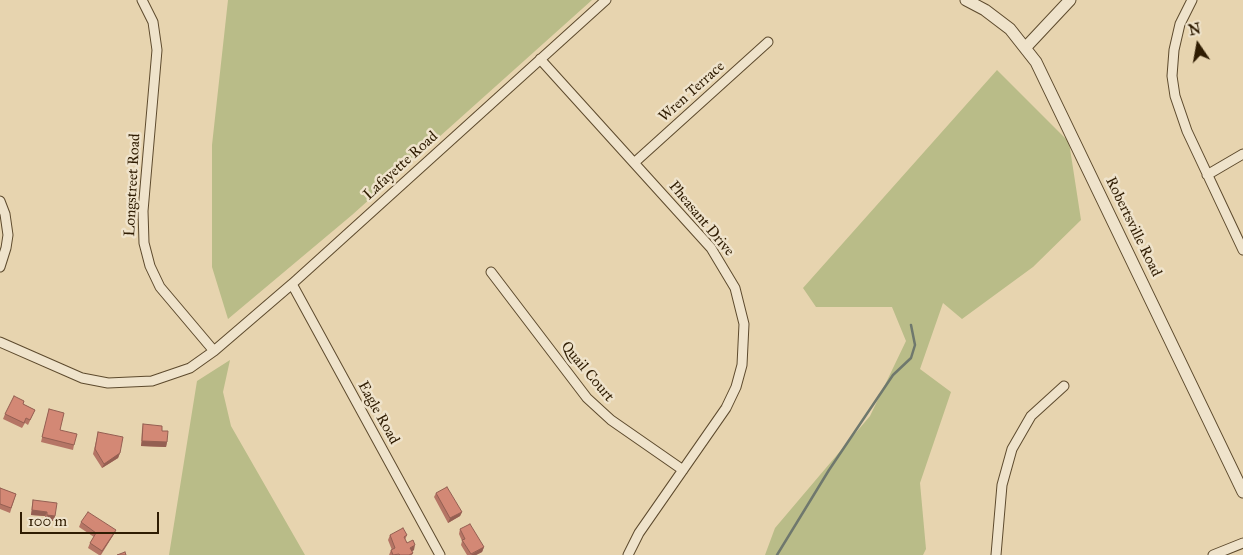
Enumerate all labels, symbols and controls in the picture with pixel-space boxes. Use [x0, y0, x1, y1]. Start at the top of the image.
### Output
north arrow [1173, 20, 1223, 70]
text: N [1187, 20, 1202, 39]
street label: Wren Terrace [655, 58, 729, 126]
street label: Lafayette Road [360, 128, 442, 204]
street label: Longstreet Road [121, 133, 145, 237]
street label: Robertsville Road [1101, 174, 1165, 280]
street label: Pheasant Drive [664, 178, 738, 260]
street label: Quail Court [557, 338, 617, 406]
street label: Eagle Road [353, 378, 403, 448]
scale bar [22, 502, 161, 534]
text: 100 m [28, 512, 67, 530]

